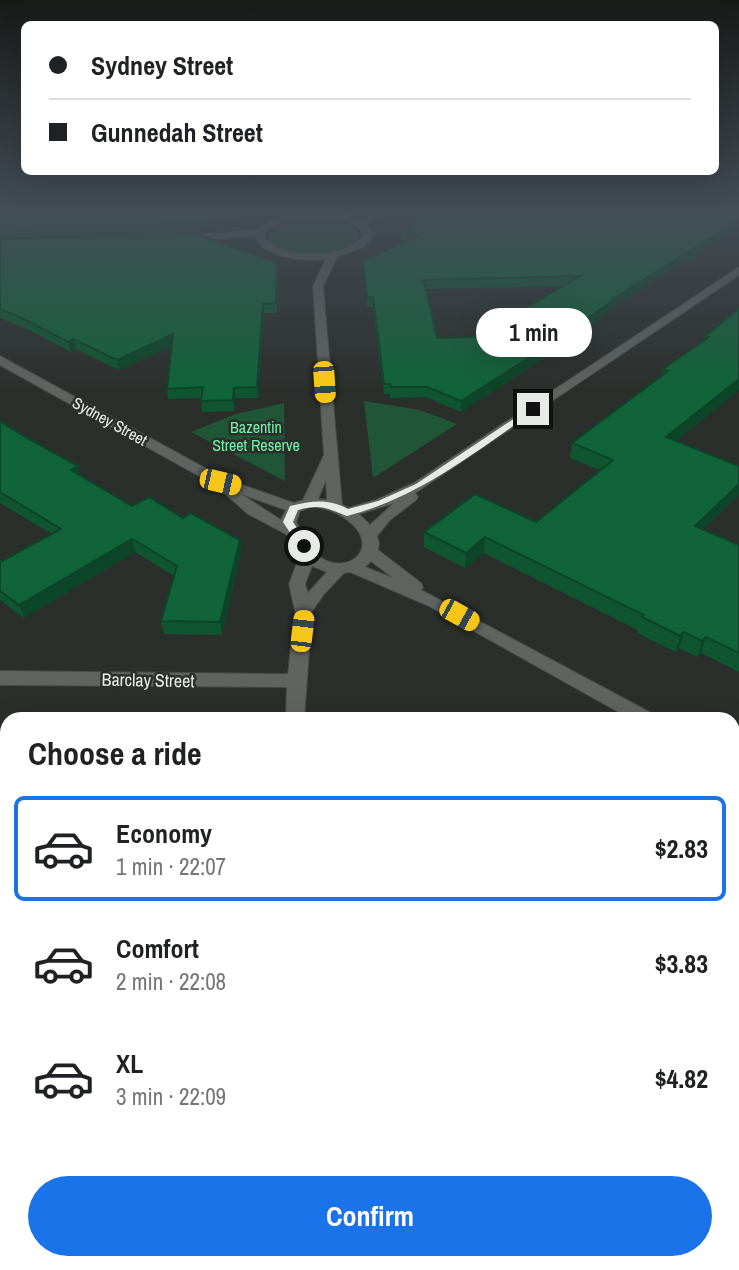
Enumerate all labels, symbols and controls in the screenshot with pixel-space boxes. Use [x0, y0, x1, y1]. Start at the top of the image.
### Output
text: Sydney Street [91, 48, 233, 83]
text: Gunnedah Street [91, 115, 263, 150]
callout: 1 min [475, 308, 591, 356]
text: 1 min [509, 317, 559, 348]
car [313, 360, 336, 404]
street label: Sydney Street [69, 391, 152, 451]
route end [517, 393, 549, 425]
park label: Bazentin Street Reserve [212, 416, 300, 456]
car [198, 467, 243, 497]
route start [288, 530, 320, 562]
car [436, 596, 483, 634]
car [290, 609, 315, 653]
street label: Barclay Street [101, 667, 195, 693]
text: Choose a ride [28, 732, 202, 775]
text: Economy [116, 816, 212, 851]
icon: car [32, 817, 95, 880]
text: $2.83 [655, 831, 708, 866]
text: 1 min · 22:07 [116, 851, 226, 882]
text: Comfort [116, 931, 199, 966]
icon: car [32, 932, 95, 995]
text: $3.83 [655, 946, 708, 981]
text: 2 min · 22:08 [116, 966, 226, 997]
text: XL [116, 1046, 143, 1081]
icon: car [32, 1047, 95, 1110]
text: $4.82 [655, 1061, 708, 1096]
text: 3 min · 22:09 [116, 1081, 226, 1112]
button: Confirm [28, 1176, 712, 1256]

